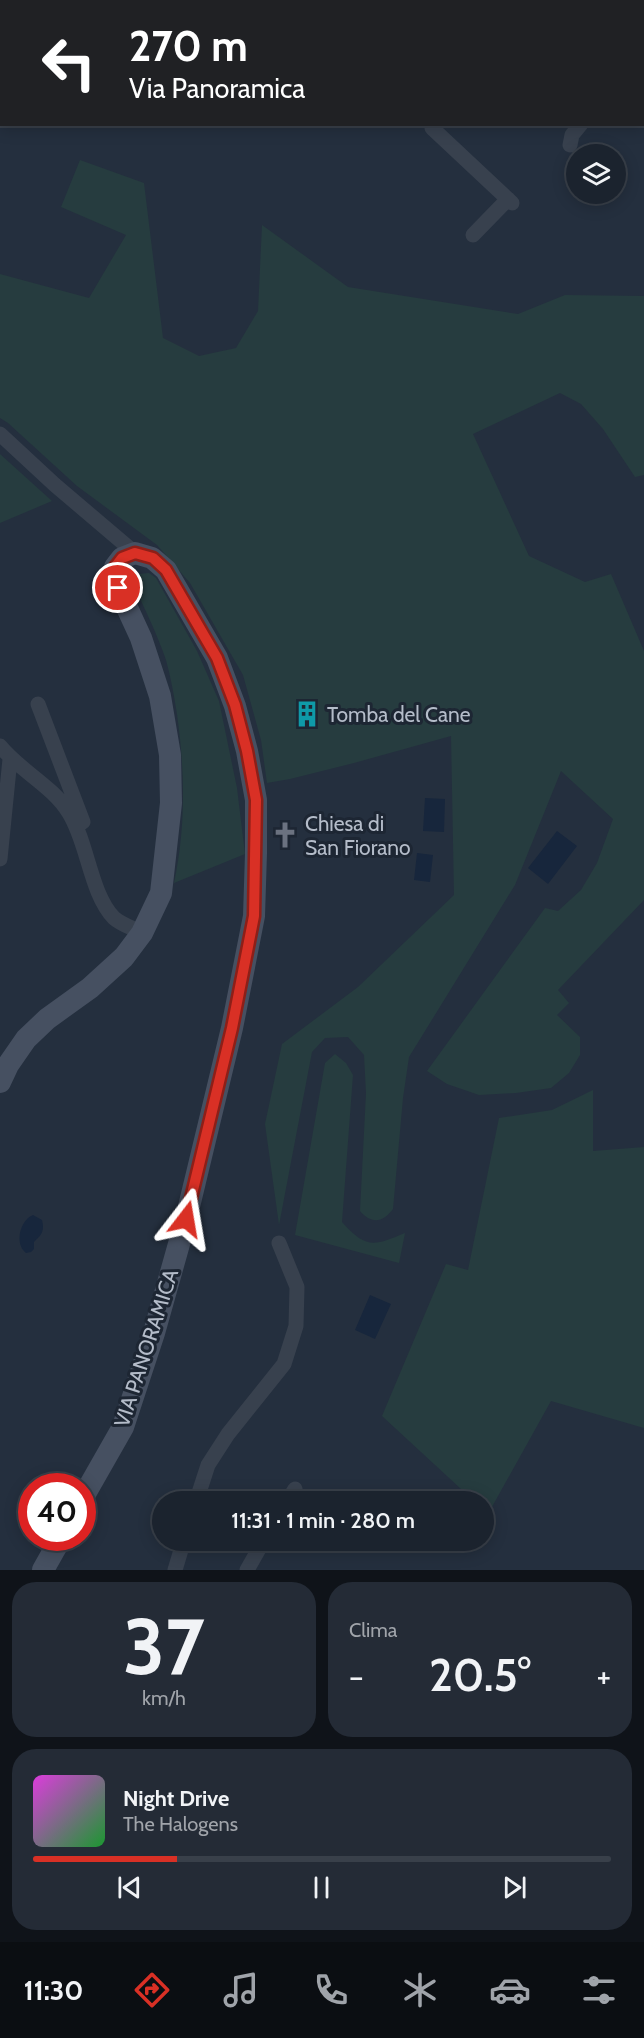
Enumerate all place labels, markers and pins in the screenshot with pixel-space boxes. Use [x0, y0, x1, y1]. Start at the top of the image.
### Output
pin [92, 562, 143, 613]
building icon: Tomba del Cane [292, 699, 322, 729]
place label: Tomba del Cane [327, 702, 471, 727]
place label: Chiesa di San Fiorano [305, 811, 411, 860]
church icon: Chiesa di San Fiorano [270, 820, 300, 850]

